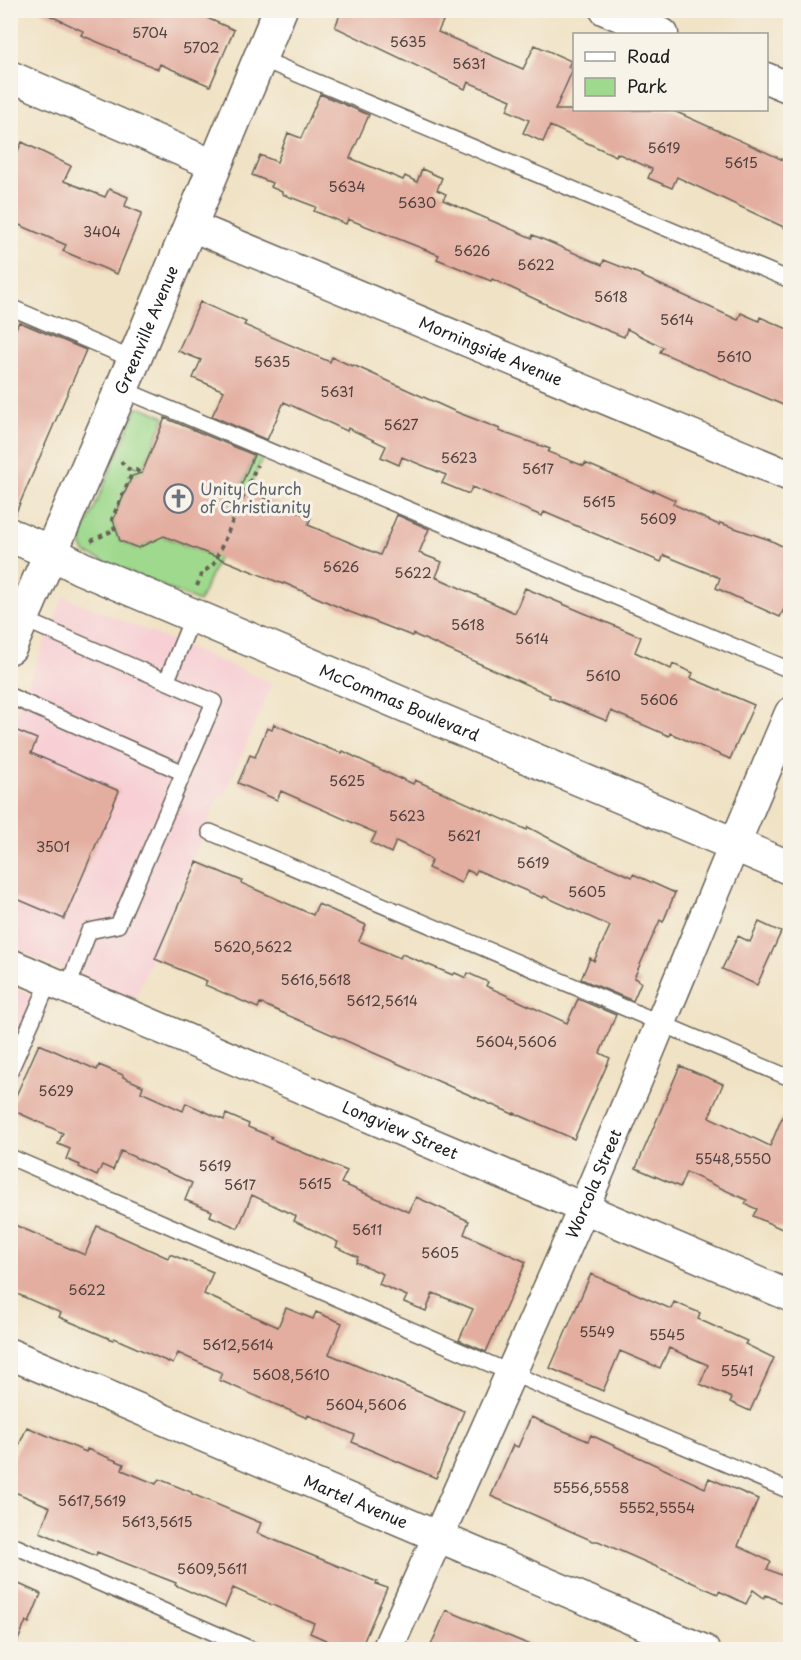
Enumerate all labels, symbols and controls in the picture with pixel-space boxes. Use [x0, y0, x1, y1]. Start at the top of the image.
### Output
house number: 5704 [132, 22, 168, 43]
house number: 5635 [390, 31, 426, 52]
legend [573, 33, 768, 111]
house number: 5702 [183, 37, 219, 58]
text: Road [627, 42, 671, 69]
house number: 5631 [452, 53, 486, 74]
text: Park [627, 72, 667, 99]
house number: 5619 [648, 137, 680, 158]
house number: 5615 [724, 152, 758, 173]
house number: 5634 [328, 176, 366, 197]
house number: 5630 [398, 192, 436, 213]
house number: 3404 [83, 221, 121, 242]
house number: 5626 [454, 240, 490, 261]
house number: 5622 [517, 254, 555, 275]
street label: Greenville Avenue [108, 262, 183, 398]
house number: 5618 [594, 286, 628, 307]
street label: Morningside Avenue [416, 309, 567, 391]
house number: 5614 [660, 309, 694, 330]
house number: 5610 [716, 346, 752, 367]
house number: 5635 [254, 351, 290, 372]
house number: 5631 [320, 381, 354, 402]
house number: 5627 [384, 414, 419, 435]
house number: 5623 [441, 447, 477, 468]
house number: 5617 [522, 458, 555, 479]
place label: Unity Church of Christianity [200, 476, 311, 518]
church icon: Unity Church of Christianity [163, 482, 195, 514]
house number: 5615 [582, 491, 616, 512]
house number: 5609 [639, 508, 677, 529]
house number: 5626 [323, 556, 359, 577]
house number: 5622 [394, 562, 432, 583]
house number: 5618 [451, 614, 485, 635]
house number: 5614 [515, 628, 549, 649]
street label: McCommas Boulevard [316, 657, 484, 746]
house number: 5610 [585, 665, 621, 686]
house number: 5606 [640, 689, 678, 710]
house number: 5625 [329, 770, 365, 791]
house number: 5623 [389, 805, 425, 826]
house number: 5621 [447, 825, 481, 846]
house number: 3501 [36, 836, 70, 857]
house number: 5619 [517, 852, 549, 873]
house number: 5605 [568, 881, 606, 902]
house number: 5620,5622 [214, 936, 292, 957]
house number: 5616,5618 [281, 969, 351, 990]
house number: 5612,5614 [346, 990, 418, 1011]
house number: 5604,5606 [475, 1031, 557, 1052]
house number: 5629 [38, 1080, 74, 1101]
street label: Longview Street [339, 1094, 463, 1165]
street label: Worcola Street [559, 1125, 626, 1242]
house number: 5548,5550 [695, 1148, 771, 1169]
house number: 5619 [199, 1155, 231, 1176]
house number: 5615 [298, 1173, 332, 1194]
house number: 5617 [224, 1174, 257, 1195]
house number: 5611 [352, 1219, 382, 1240]
house number: 5605 [421, 1242, 459, 1263]
house number: 5622 [68, 1279, 106, 1300]
house number: 5549 [579, 1321, 615, 1342]
house number: 5545 [649, 1324, 685, 1345]
house number: 5612,5614 [202, 1334, 274, 1355]
house number: 5541 [721, 1360, 753, 1381]
house number: 5608,5610 [252, 1364, 330, 1385]
house number: 5604,5606 [325, 1394, 407, 1415]
street label: Martel Avenue [300, 1468, 412, 1534]
house number: 5556,5558 [553, 1477, 629, 1498]
house number: 5617,5619 [58, 1490, 126, 1511]
house number: 5552,5554 [619, 1497, 695, 1518]
house number: 5613,5615 [121, 1511, 193, 1532]
house number: 5609,5611 [177, 1558, 247, 1579]

